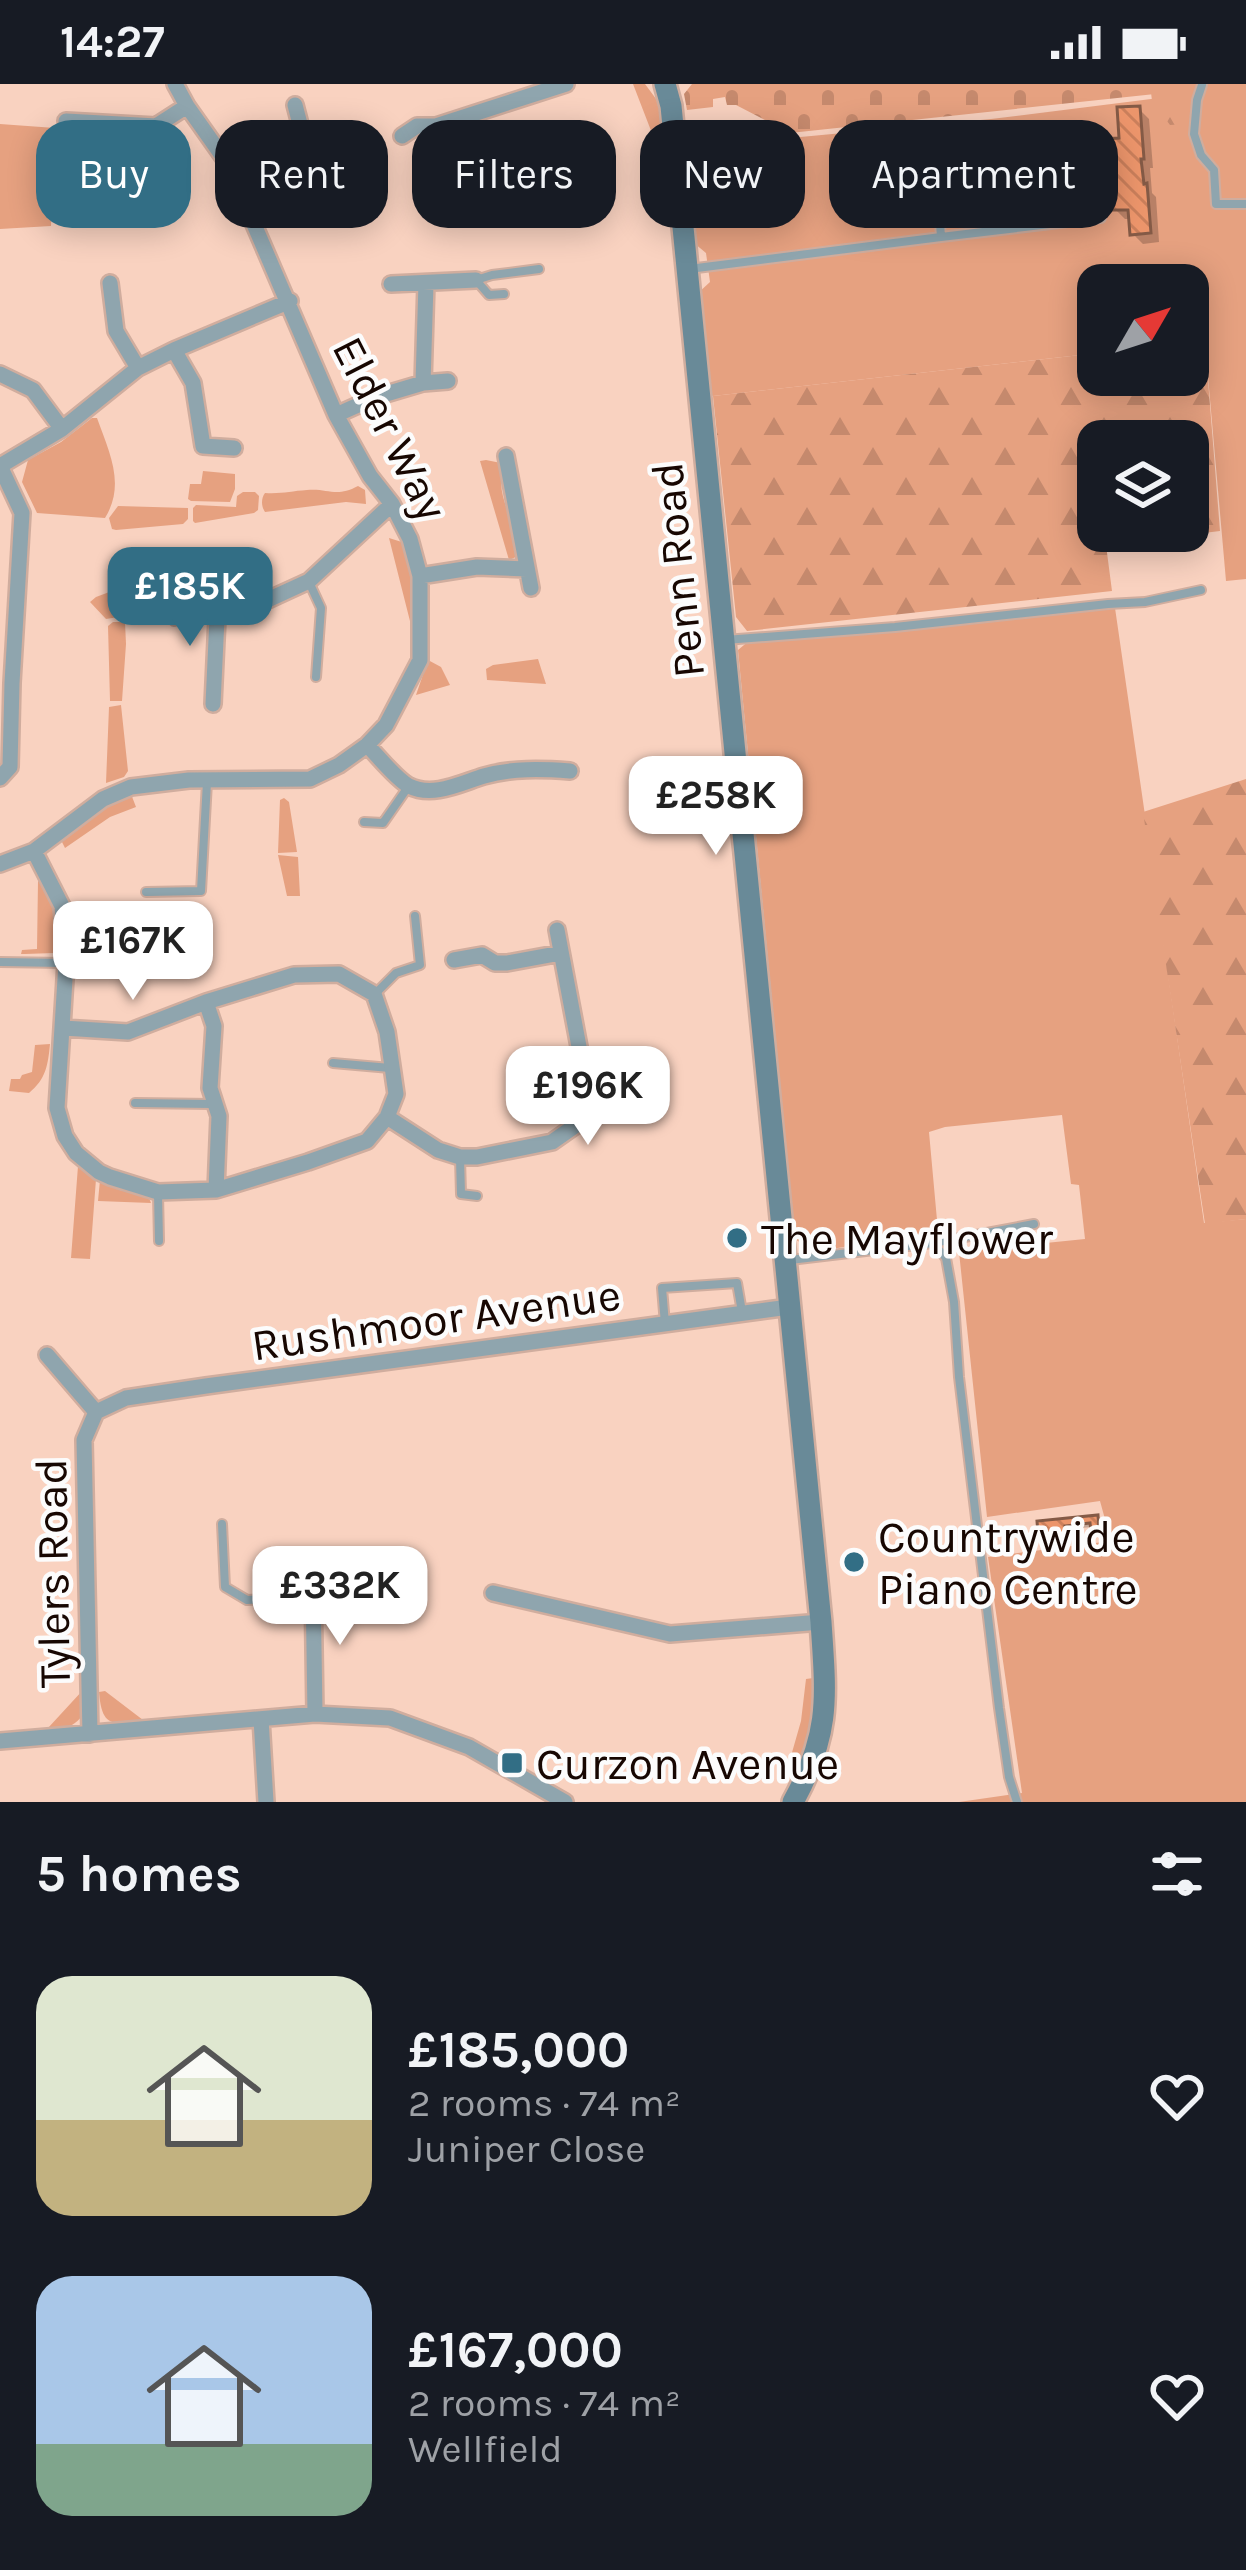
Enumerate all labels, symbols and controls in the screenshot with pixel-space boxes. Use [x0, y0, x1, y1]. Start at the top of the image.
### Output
text: 14:27 [60, 16, 165, 68]
chip: Buy [36, 120, 191, 228]
chip: Rent [215, 120, 388, 228]
chip: Filters [412, 120, 616, 228]
chip: New [640, 120, 805, 228]
chip: Apartment [829, 120, 1118, 228]
north arrow [1077, 264, 1209, 396]
map controls [1077, 264, 1209, 552]
street label: Elder Way [321, 328, 458, 529]
button: layers [1077, 420, 1209, 552]
street label: Penn Road [641, 459, 715, 680]
pin: £185K [106, 547, 274, 649]
text: £185K [135, 563, 245, 609]
pin: £258K [632, 756, 800, 858]
text: £258K [656, 772, 776, 818]
pin: £167K [49, 901, 217, 1003]
text: £167K [80, 917, 186, 963]
pin: £196K [504, 1046, 672, 1148]
text: £196K [533, 1062, 643, 1108]
place label: The Mayflower [761, 1213, 1054, 1266]
marker: The Mayflower [724, 1225, 750, 1251]
street label: Rushmoor Avenue [248, 1268, 624, 1372]
street label: Tylers Road [25, 1458, 82, 1688]
place label: Countrywide Piano Centre [878, 1511, 1138, 1615]
pin: £332K [256, 1546, 424, 1648]
marker: Countrywide Piano Centre [841, 1549, 867, 1575]
text: £332K [279, 1562, 401, 1608]
place label: Curzon Avenue [536, 1738, 839, 1790]
marker: Curzon Avenue [499, 1750, 525, 1776]
icon: filters [1144, 1841, 1210, 1907]
text: 5 homes [36, 1844, 242, 1904]
text: £185,000 [408, 2020, 629, 2080]
icon: home [132, 2024, 276, 2168]
icon: heart [1144, 2063, 1210, 2129]
text: 2 rooms · 74 m² [408, 2080, 681, 2126]
text: Juniper Close [408, 2126, 645, 2172]
text: £167,000 [408, 2320, 623, 2380]
icon: home [132, 2324, 276, 2468]
icon: heart [1144, 2363, 1210, 2429]
text: 2 rooms · 74 m² [408, 2380, 681, 2426]
text: Wellfield [408, 2426, 563, 2472]

